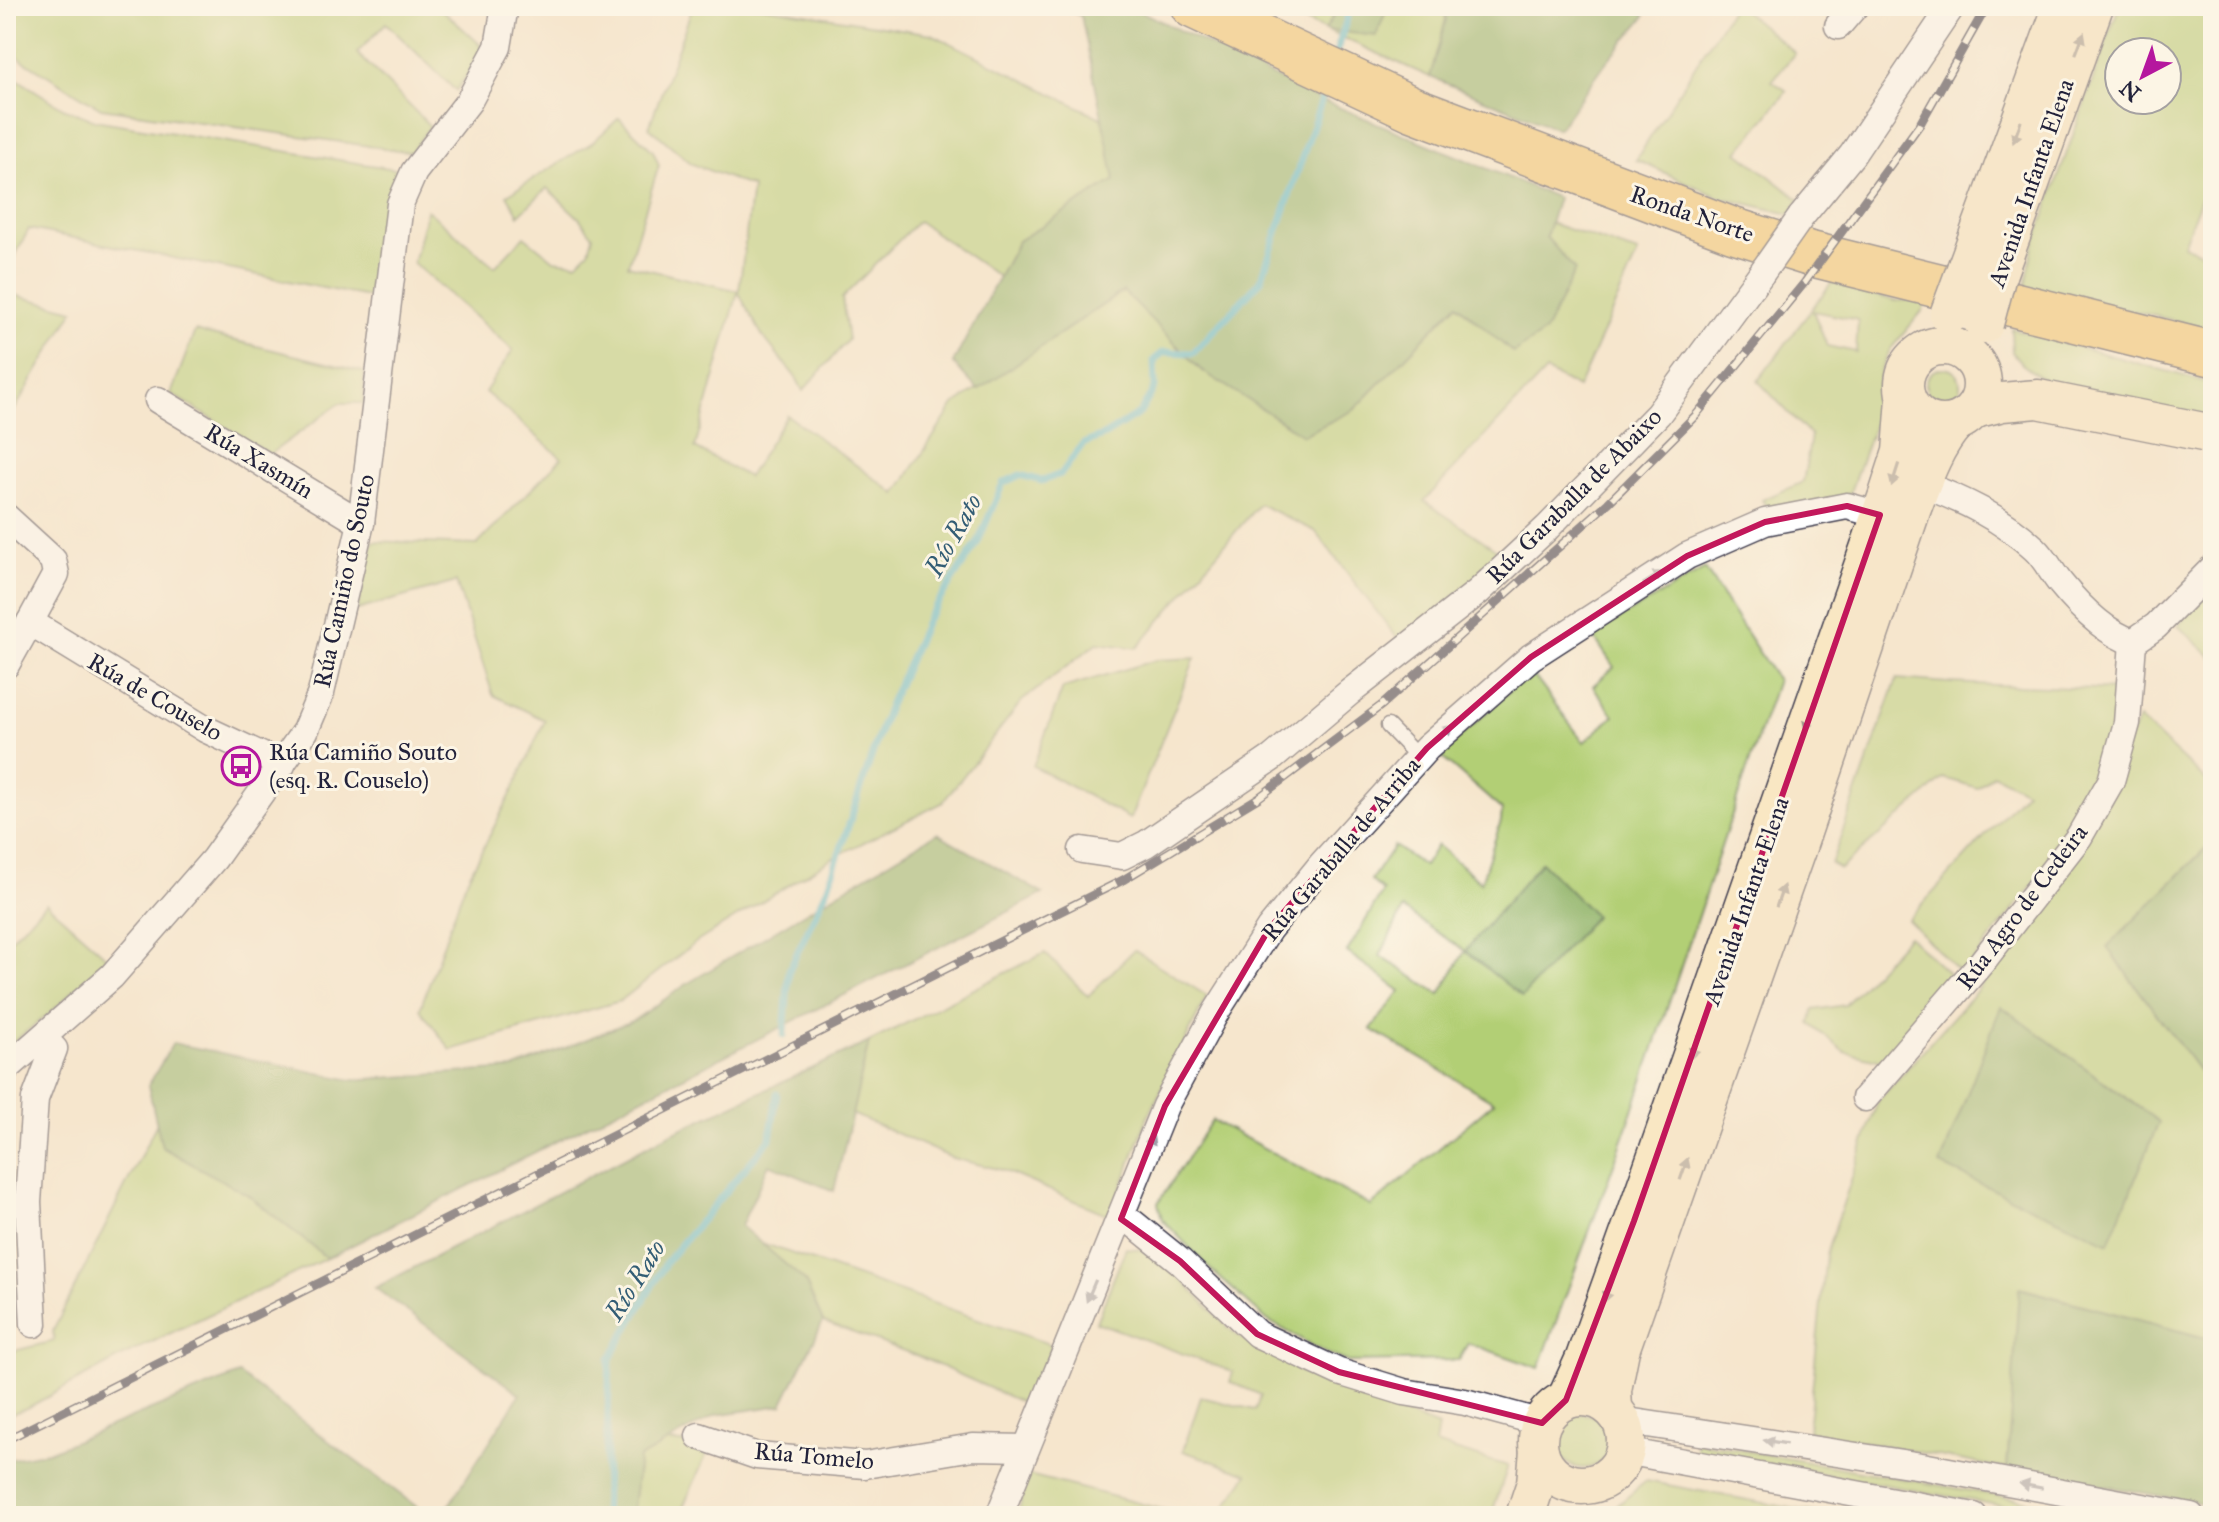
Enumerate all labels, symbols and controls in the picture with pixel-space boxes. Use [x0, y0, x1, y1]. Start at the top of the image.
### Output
one-way arrow [2074, 31, 2087, 55]
north arrow [2103, 36, 2183, 116]
street label: Avenida Infanta Elena [1981, 74, 2081, 292]
text: N [2114, 74, 2146, 107]
one-way arrow [2010, 120, 2023, 144]
street label: Ronda Norte [1626, 179, 1758, 249]
street label: Rúa Garaballa de Abaixo [1480, 402, 1668, 590]
street label: Rúa Xasmín [199, 417, 319, 505]
one-way arrow [1888, 463, 1901, 487]
street label: Rúa Camiño do Souto [307, 471, 381, 691]
water label: Río Rato [917, 488, 989, 583]
one-way arrow [1642, 571, 1663, 586]
street label: Rúa de Couselo [82, 646, 228, 748]
one-way arrow [1803, 708, 1815, 732]
one-way arrow [1435, 724, 1454, 742]
place label: Rúa Camiño Souto (esq. R. Couselo) [269, 737, 457, 795]
bus stop icon: Rúa Camiño Souto (esq. R. Couselo) [220, 745, 262, 787]
street label: Rúa Garaballa de Arriba [1255, 750, 1427, 947]
street label: Avenida Infanta Elena [1696, 792, 1796, 1010]
street label: Rúa Agro de Cedeira [1950, 818, 2095, 996]
one-way arrow [1774, 884, 1786, 908]
one-way arrow [1689, 1035, 1701, 1059]
one-way arrow [1143, 1134, 1156, 1158]
one-way arrow [1678, 1157, 1691, 1181]
water label: Río Rato [597, 1234, 672, 1327]
one-way arrow [1084, 1279, 1097, 1303]
one-way arrow [1601, 1280, 1614, 1304]
street label: Rúa Tomelo [753, 1436, 875, 1476]
one-way arrow [1762, 1436, 1787, 1448]
one-way arrow [2019, 1480, 2044, 1492]

